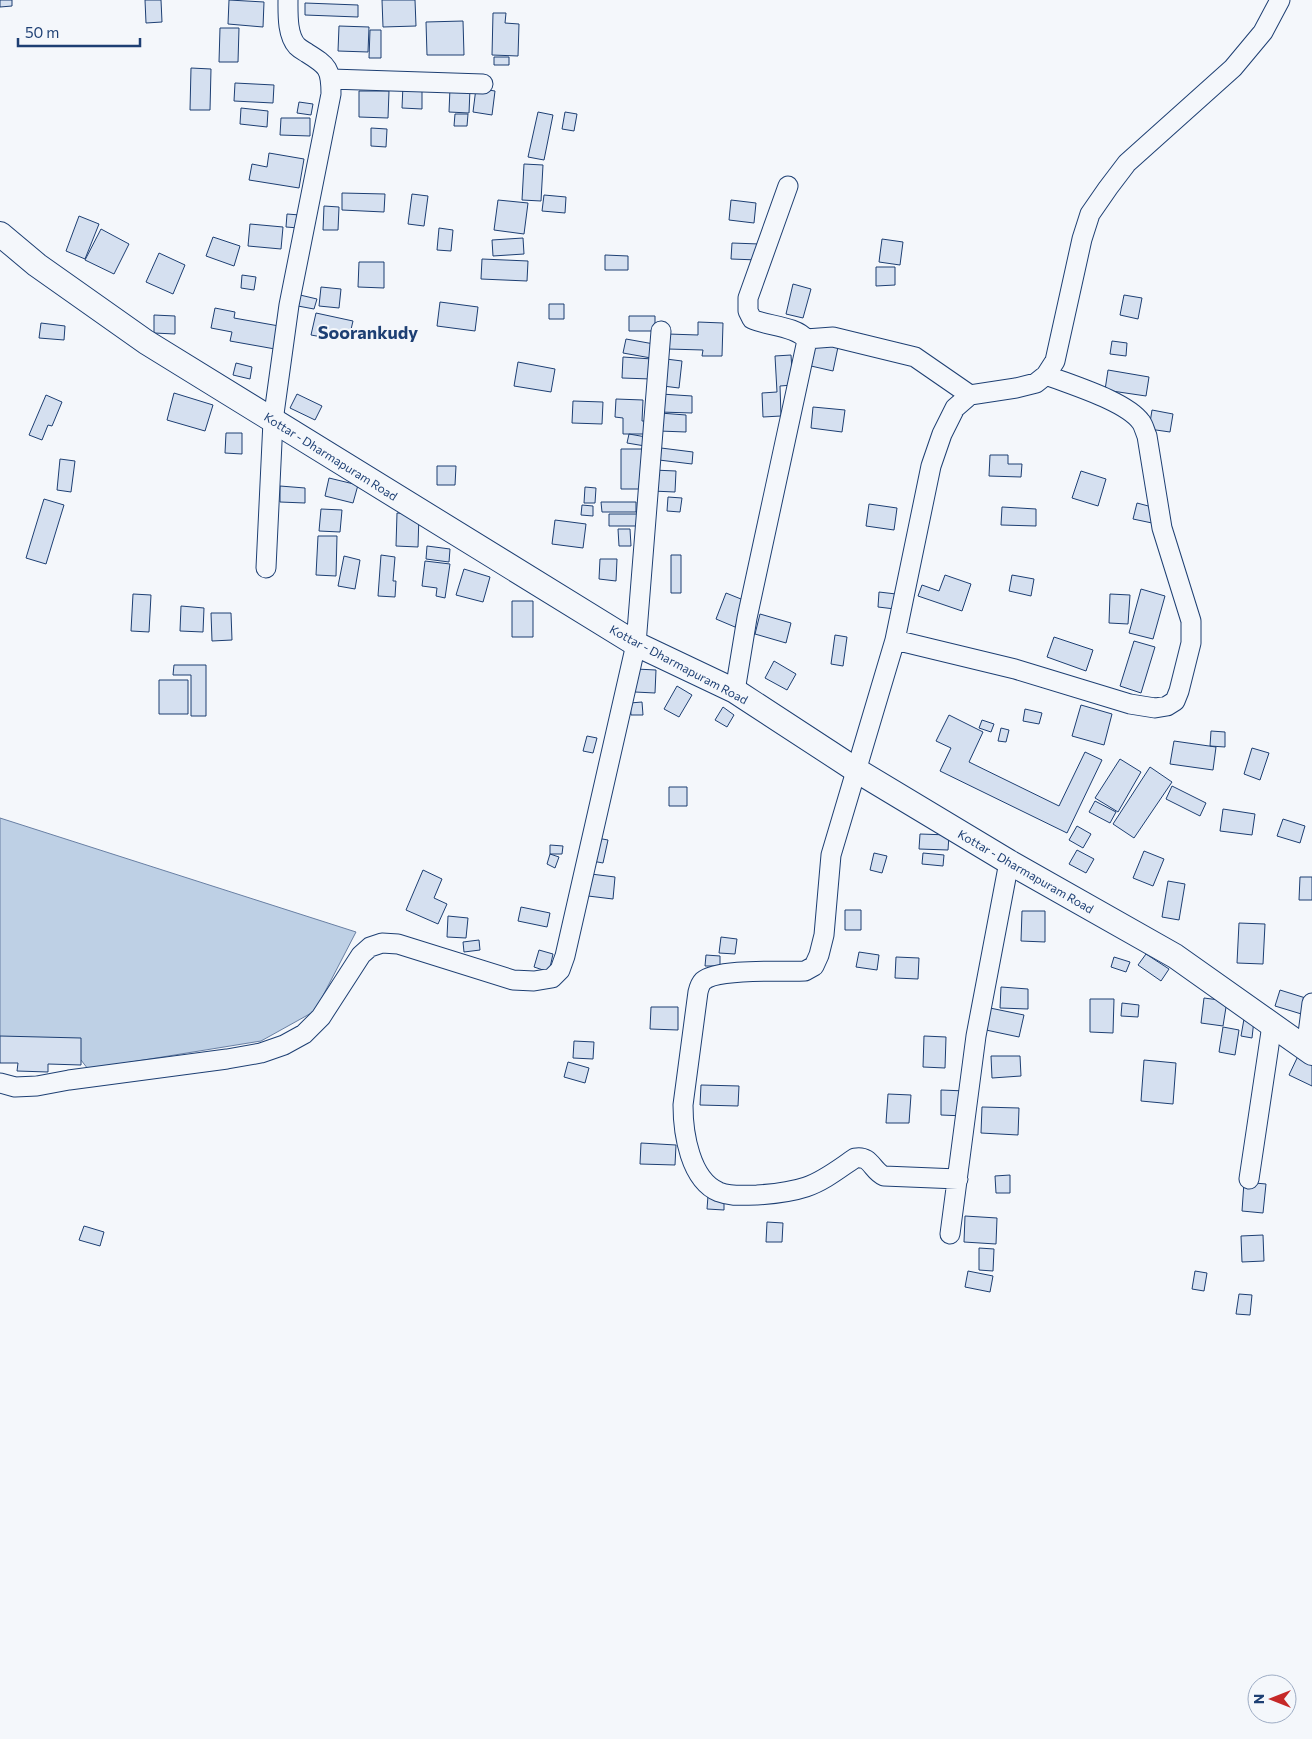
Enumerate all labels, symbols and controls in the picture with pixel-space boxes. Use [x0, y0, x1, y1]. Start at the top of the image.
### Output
scale bar [18, 15, 140, 47]
text: 50 m [25, 23, 59, 41]
district label: Soorankudy [318, 321, 418, 343]
street label: Kottar - Dharmapuram Road [262, 409, 400, 503]
street label: Kottar - Dharmapuram Road [608, 622, 750, 706]
street label: Kottar - Dharmapuram Road [956, 826, 1096, 916]
north arrow [1247, 1674, 1297, 1724]
text: N [1250, 1694, 1267, 1704]

